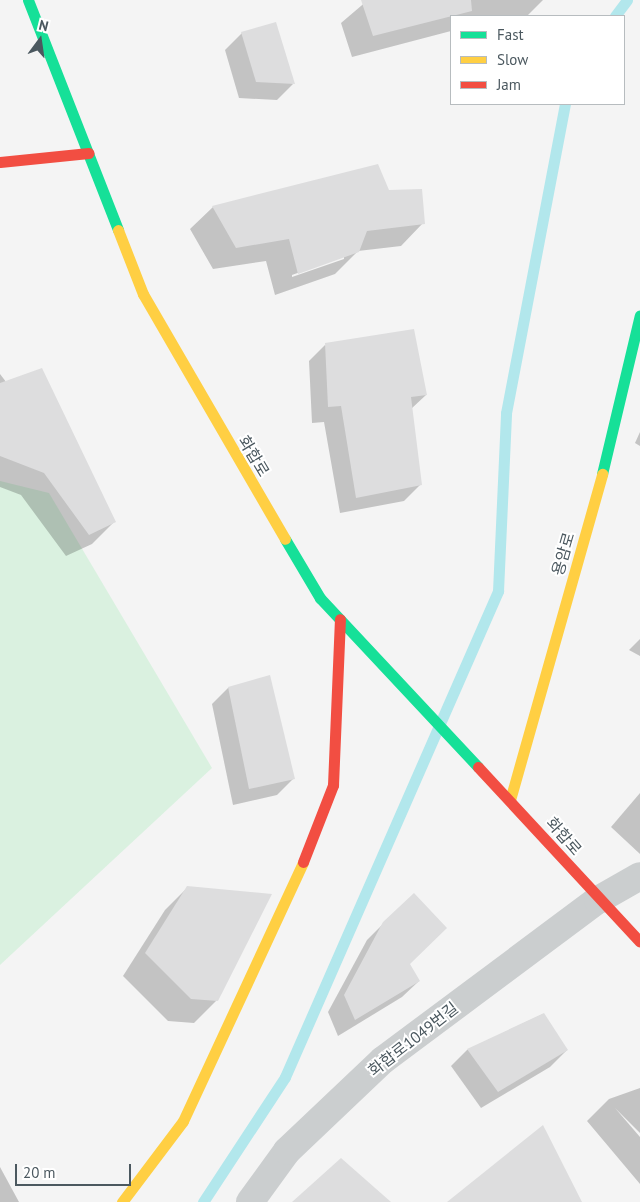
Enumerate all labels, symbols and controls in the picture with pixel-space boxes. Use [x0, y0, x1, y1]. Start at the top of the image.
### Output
north arrow [15, 15, 65, 65]
legend [450, 15, 625, 105]
text: N [37, 16, 50, 35]
text: Fast [497, 25, 524, 44]
text: Slow [497, 50, 528, 69]
text: Jam [497, 75, 521, 94]
street label: 화합로 [234, 432, 274, 480]
street label: 용암로 [548, 530, 578, 578]
street label: 화합로 [542, 813, 586, 859]
street label: 화합로1049번길 [364, 998, 462, 1080]
scale bar [18, 1154, 134, 1186]
text: 20 m [23, 1163, 56, 1182]

